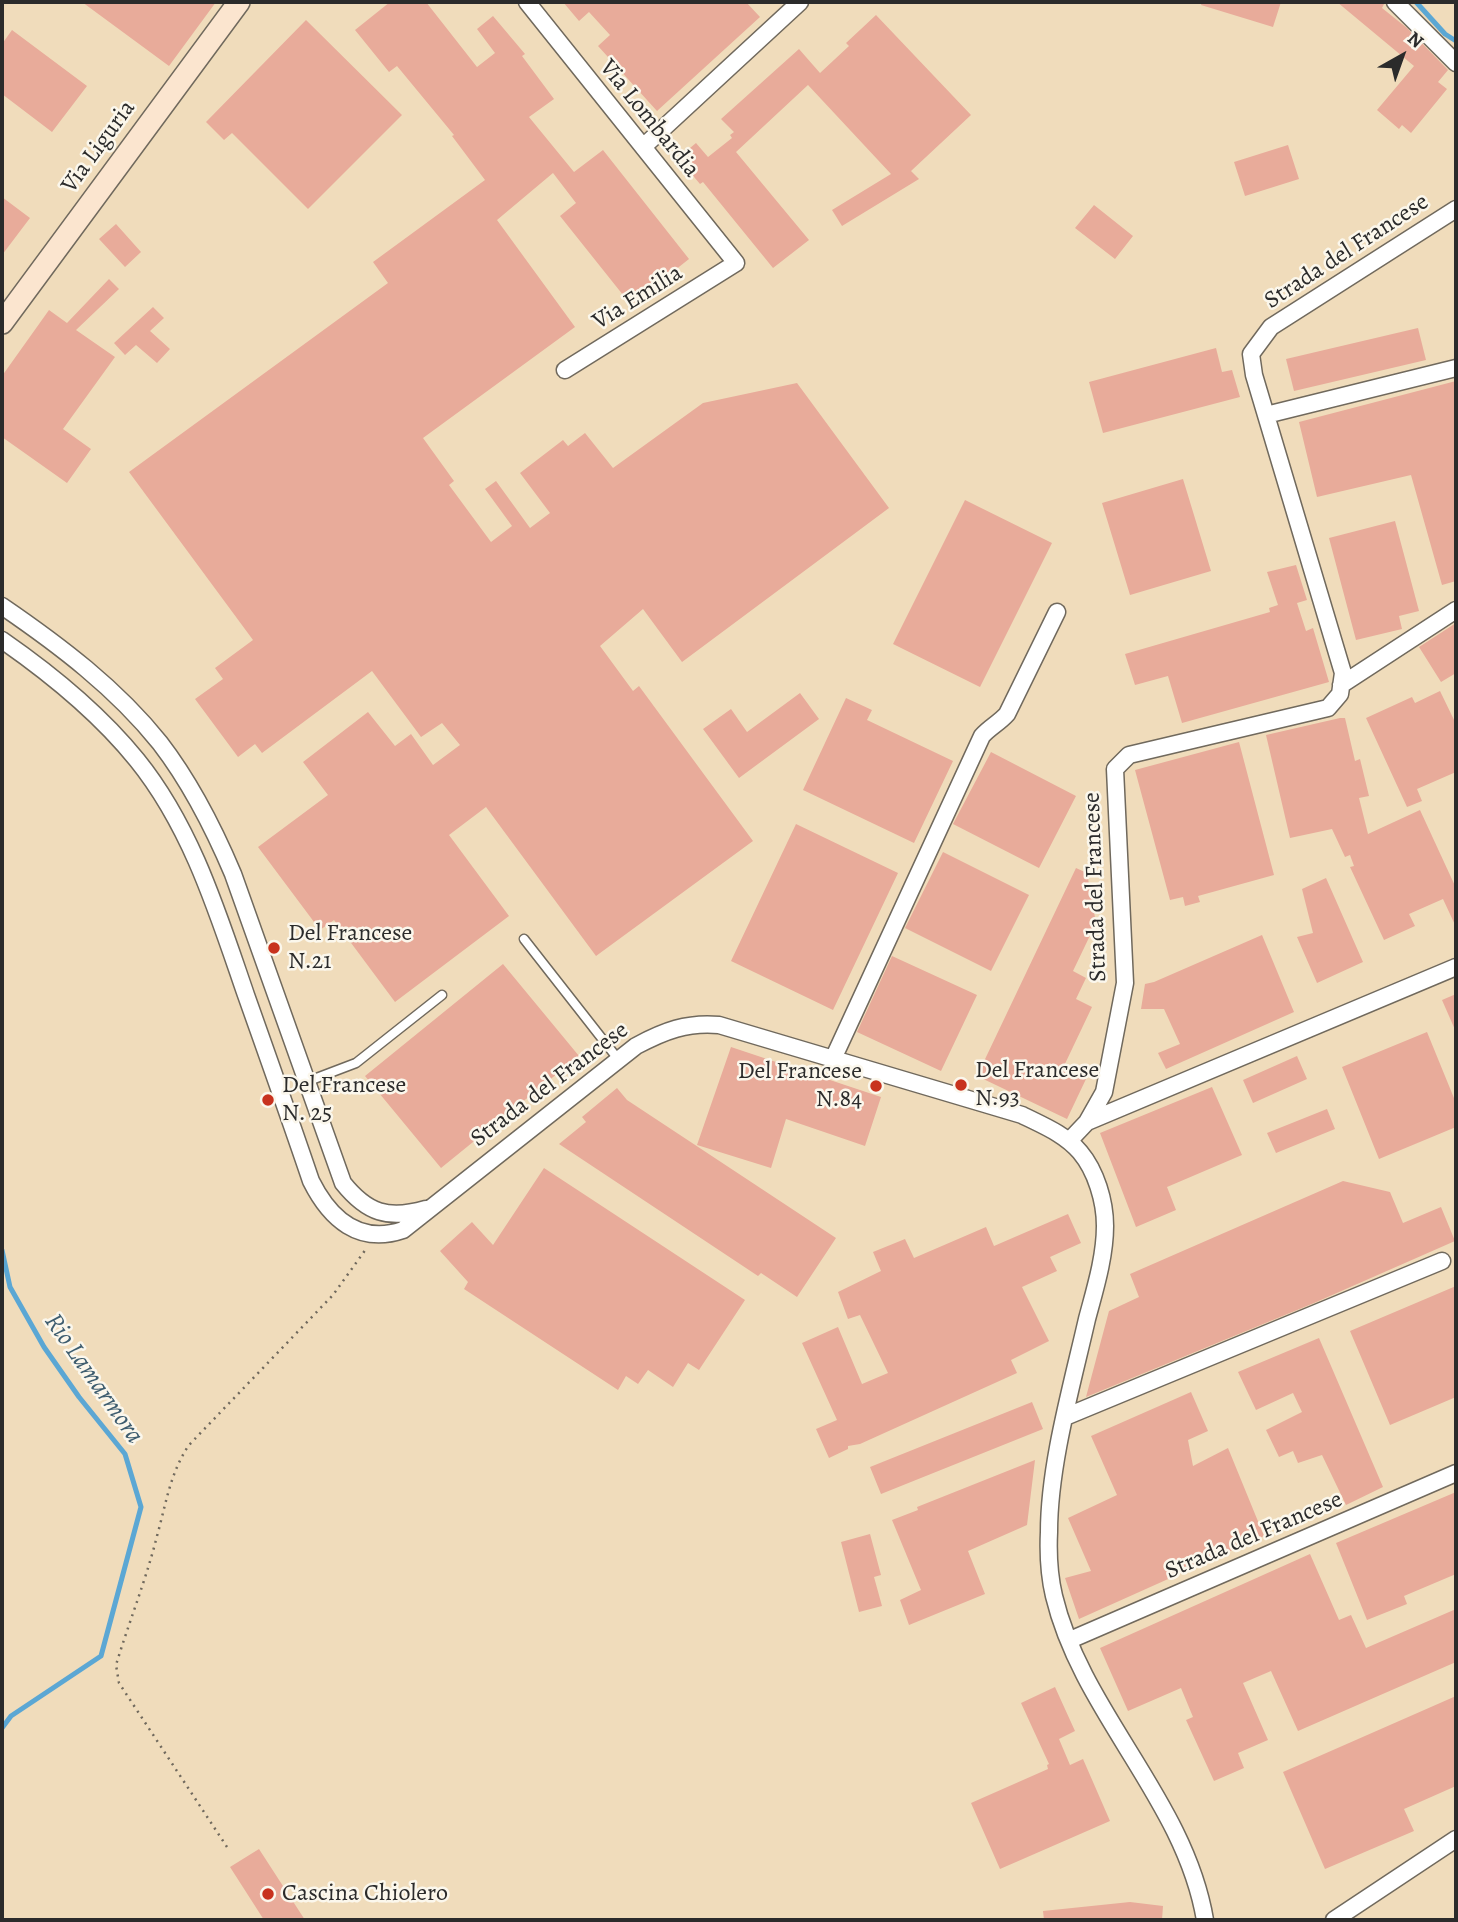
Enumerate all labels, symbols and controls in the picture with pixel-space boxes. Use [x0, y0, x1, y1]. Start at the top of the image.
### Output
north arrow [1367, 21, 1437, 91]
text: N [1402, 26, 1429, 54]
street label: Via Lombardia [593, 54, 705, 184]
street label: Via Liguria [56, 95, 142, 199]
street label: Strada del Francese [1260, 188, 1434, 316]
street label: Via Emilia [588, 259, 688, 337]
street label: Strada del Francese [1078, 792, 1114, 982]
place label: Del Francese N.21 [288, 920, 412, 976]
marker: Del Francese N.21 [266, 940, 282, 956]
street label: Strada del Francese [465, 1016, 635, 1154]
place label: Del Francese N.93 [975, 1057, 1099, 1113]
place label: Del Francese N.84 [738, 1058, 862, 1114]
place label: Del Francese N. 25 [282, 1072, 406, 1128]
marker: Del Francese N.93 [953, 1077, 969, 1093]
marker: Del Francese N.84 [868, 1078, 884, 1094]
marker: Del Francese N. 25 [260, 1092, 276, 1108]
water label: Rio Lamarmora [37, 1308, 149, 1450]
street label: Strada del Francese [1161, 1486, 1347, 1586]
place label: Cascina Chiolero [282, 1880, 448, 1908]
marker: Cascina Chiolero [260, 1886, 276, 1902]

